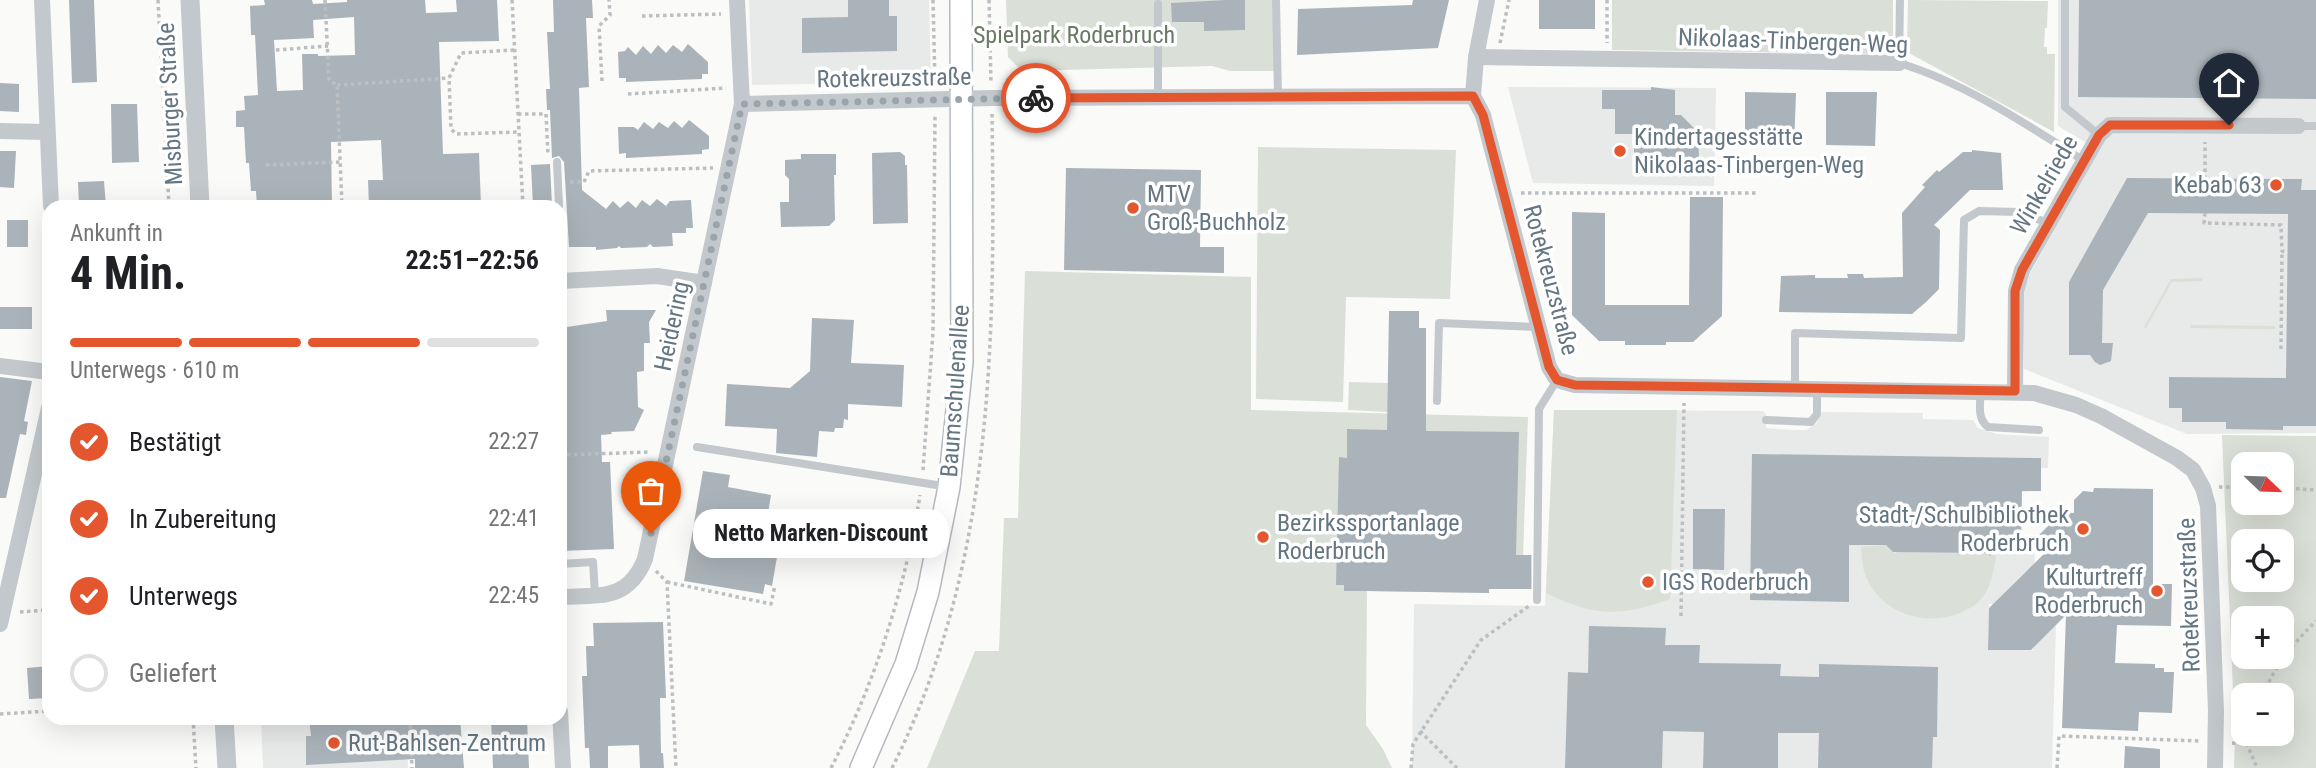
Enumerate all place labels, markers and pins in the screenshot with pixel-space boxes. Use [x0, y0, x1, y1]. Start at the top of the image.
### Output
pin [2199, 53, 2259, 125]
place label: Kindertagesstätte Nikolaas-Tinbergen-Weg [1634, 123, 1864, 179]
marker: Kindertagesstätte Nikolaas-Tinbergen-Weg [1612, 143, 1628, 159]
place label: Kebab 63 [2174, 171, 2262, 199]
marker: Kebab 63 [2268, 177, 2284, 193]
place label: MTV Groß-Buchholz [1147, 180, 1286, 236]
marker: MTV Groß-Buchholz [1125, 200, 1141, 216]
pin [621, 461, 681, 533]
place label: Stadt-/Schulbibliothek Roderbruch [1859, 501, 2069, 557]
callout: Netto Marken-Discount [693, 508, 948, 558]
place label: Bezirkssportanlage Roderbruch [1277, 509, 1460, 565]
marker: Stadt-/Schulbibliothek Roderbruch [2075, 521, 2091, 537]
marker: Bezirkssportanlage Roderbruch [1255, 529, 1271, 545]
place label: Kulturtreff Roderbruch [2034, 563, 2143, 619]
place label: IGS Roderbruch [1662, 568, 1809, 596]
marker: IGS Roderbruch [1640, 574, 1656, 590]
marker: Kulturtreff Roderbruch [2149, 583, 2165, 599]
place label: Rut-Bahlsen-Zentrum [348, 729, 546, 757]
marker: Rut-Bahlsen-Zentrum [326, 735, 342, 751]

